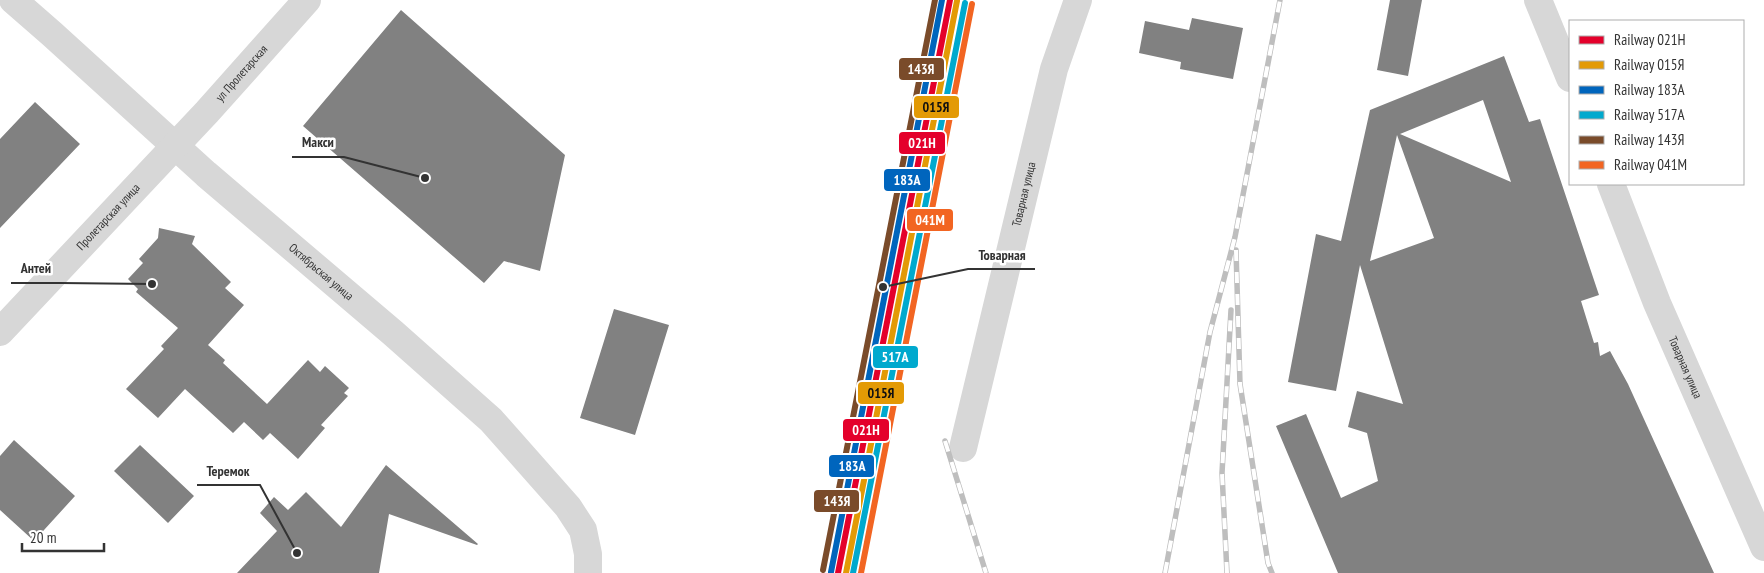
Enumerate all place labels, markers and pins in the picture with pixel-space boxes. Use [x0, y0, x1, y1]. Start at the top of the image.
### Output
callout: Макси [292, 128, 344, 157]
callout: Товарная [968, 240, 1035, 269]
callout: Антей [11, 254, 61, 283]
callout: Теремок [197, 456, 260, 485]

